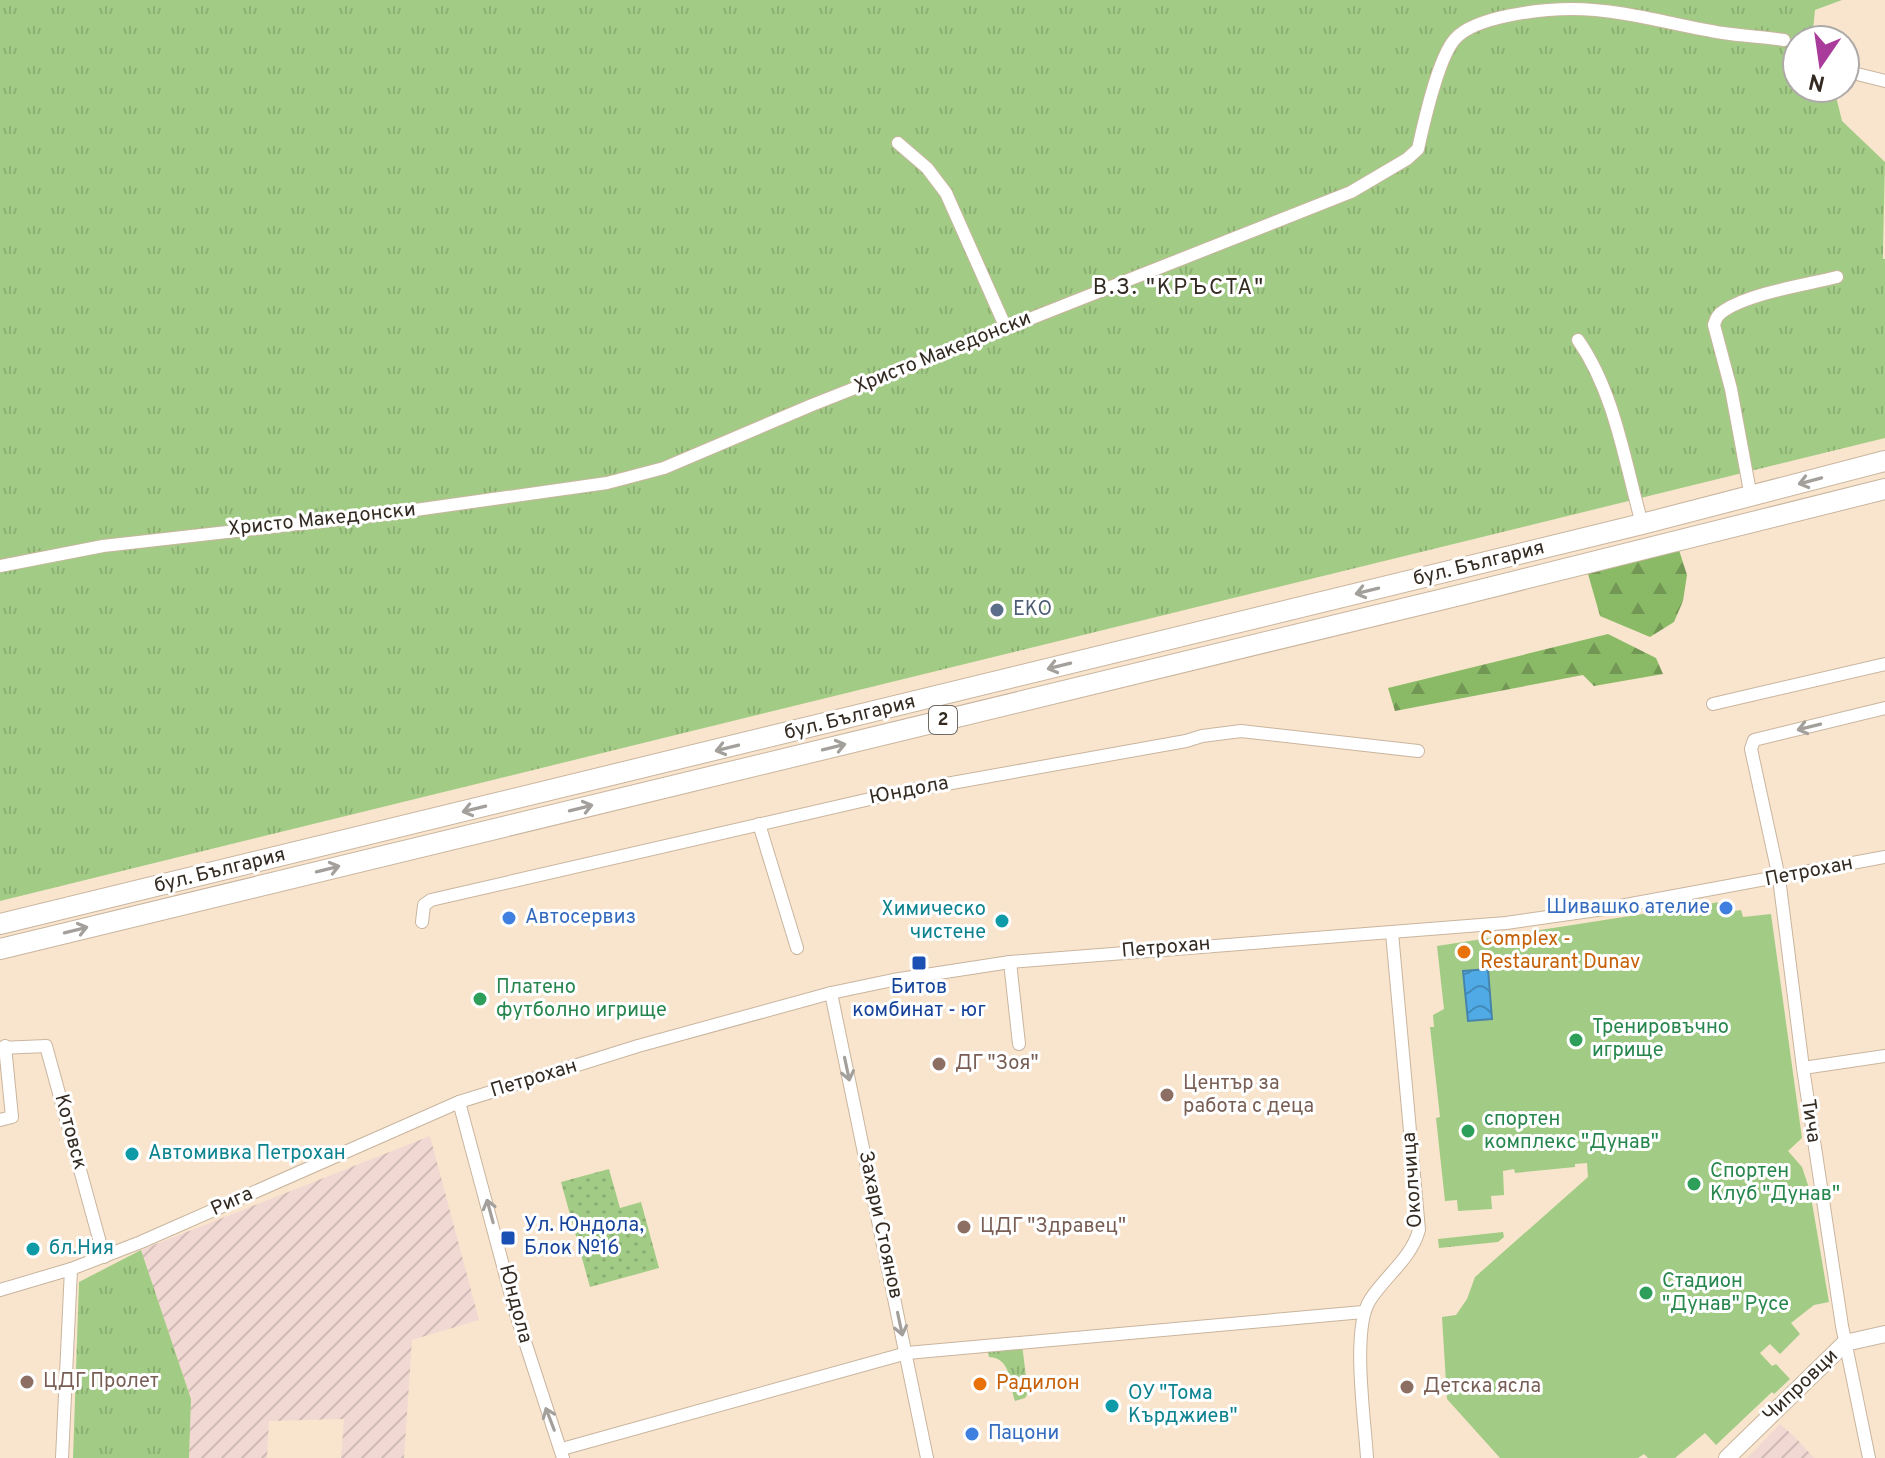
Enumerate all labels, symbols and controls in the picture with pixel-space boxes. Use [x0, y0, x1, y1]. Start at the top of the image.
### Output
north arrow [1781, 24, 1861, 104]
text: N [1806, 66, 1828, 96]
district label: В.З. "КРЪСТА" [1093, 275, 1265, 302]
street label: Христо Македонски [851, 306, 1035, 400]
one-way arrow [1797, 475, 1823, 490]
street label: Христо Македонски [227, 497, 417, 543]
street label: бул. България [1411, 535, 1547, 593]
one-way arrow [1355, 584, 1380, 599]
place label: ЕКО [1013, 597, 1052, 623]
marker: ЕКО [988, 601, 1006, 619]
one-way arrow [1047, 660, 1073, 675]
street label: бул. България [782, 689, 918, 747]
road number: 2 [929, 706, 957, 734]
one-way arrow [1797, 720, 1823, 735]
one-way arrow [820, 738, 846, 753]
one-way arrow [715, 741, 741, 756]
street label: Юндола [867, 771, 951, 811]
one-way arrow [568, 800, 594, 815]
one-way arrow [462, 802, 488, 817]
street label: бул. България [152, 842, 288, 900]
street label: Петрохан [1763, 851, 1855, 893]
one-way arrow [315, 861, 341, 876]
place label: Шивашко ателие [1546, 895, 1710, 921]
place label: Химическо чистене [882, 897, 986, 946]
marker: Шивашко ателие [1717, 899, 1735, 917]
place label: Автосервиз [525, 905, 636, 931]
marker: Автосервиз [500, 909, 518, 927]
marker: Химическо чистене [993, 912, 1011, 930]
one-way arrow [62, 922, 88, 937]
place label: Complex - Restaurant Dunav [1480, 927, 1640, 976]
street label: Петрохан [1120, 931, 1212, 965]
marker: Complex - Restaurant Dunav [1455, 943, 1473, 961]
marker: Битов комбинат - юг [910, 954, 928, 972]
place label: Платено футболно игрище [496, 975, 667, 1024]
place label: Битов комбинат - юг [852, 975, 986, 1024]
marker: Платено футболно игрище [471, 990, 489, 1008]
place label: Тренировъчно игрище [1592, 1015, 1729, 1064]
marker: Тренировъчно игрище [1567, 1031, 1585, 1049]
place label: ДГ "Зоя" [955, 1051, 1039, 1077]
street label: Петрохан [488, 1054, 580, 1104]
marker: ДГ "Зоя" [930, 1055, 948, 1073]
one-way arrow [840, 1056, 855, 1082]
place label: Център за работа с деца [1183, 1071, 1314, 1120]
marker: Център за работа с деца [1158, 1086, 1176, 1104]
street label: Котовск [47, 1091, 93, 1173]
street label: Тича [1794, 1098, 1826, 1144]
place label: спортен комплекс "Дунав" [1484, 1107, 1659, 1156]
marker: спортен комплекс "Дунав" [1459, 1122, 1477, 1140]
street label: Околчица [1397, 1131, 1429, 1229]
place label: Автомивка Петрохан [148, 1141, 346, 1167]
marker: Автомивка Петрохан [123, 1145, 141, 1163]
street label: Захари Стоянов [852, 1149, 908, 1301]
place label: Спортен Клуб "Дунав" [1710, 1159, 1840, 1208]
marker: Спортен Клуб "Дунав" [1685, 1175, 1703, 1193]
street label: Рига [207, 1181, 257, 1223]
one-way arrow [481, 1199, 496, 1225]
place label: Ул. Юндола, Блок №16 [524, 1213, 644, 1262]
place label: ЦДГ "Здравец" [980, 1214, 1126, 1240]
marker: ЦДГ "Здравец" [955, 1218, 973, 1236]
marker: Ул. Юндола, Блок №16 [499, 1229, 517, 1247]
place label: бл.Ния [49, 1236, 114, 1262]
marker: бл.Ния [24, 1240, 42, 1258]
street label: Юндола [492, 1262, 538, 1346]
place label: Стадион "Дунав" Русе [1662, 1269, 1789, 1318]
marker: Стадион "Дунав" Русе [1637, 1284, 1655, 1302]
one-way arrow [894, 1311, 909, 1336]
street label: Чипровци [1758, 1344, 1844, 1428]
place label: ЦДГ Пролет [43, 1369, 159, 1395]
place label: Радилон [996, 1371, 1080, 1397]
marker: ЦДГ Пролет [18, 1373, 36, 1391]
place label: Детска ясла [1423, 1374, 1541, 1400]
marker: Радилон [971, 1375, 989, 1393]
marker: Детска ясла [1398, 1378, 1416, 1396]
place label: ОУ "Тома Кърджиев" [1128, 1381, 1238, 1430]
marker: ОУ "Тома Кърджиев" [1103, 1397, 1121, 1415]
one-way arrow [542, 1407, 556, 1431]
place label: Пацони [988, 1421, 1059, 1447]
marker: Пацони [963, 1425, 981, 1443]

